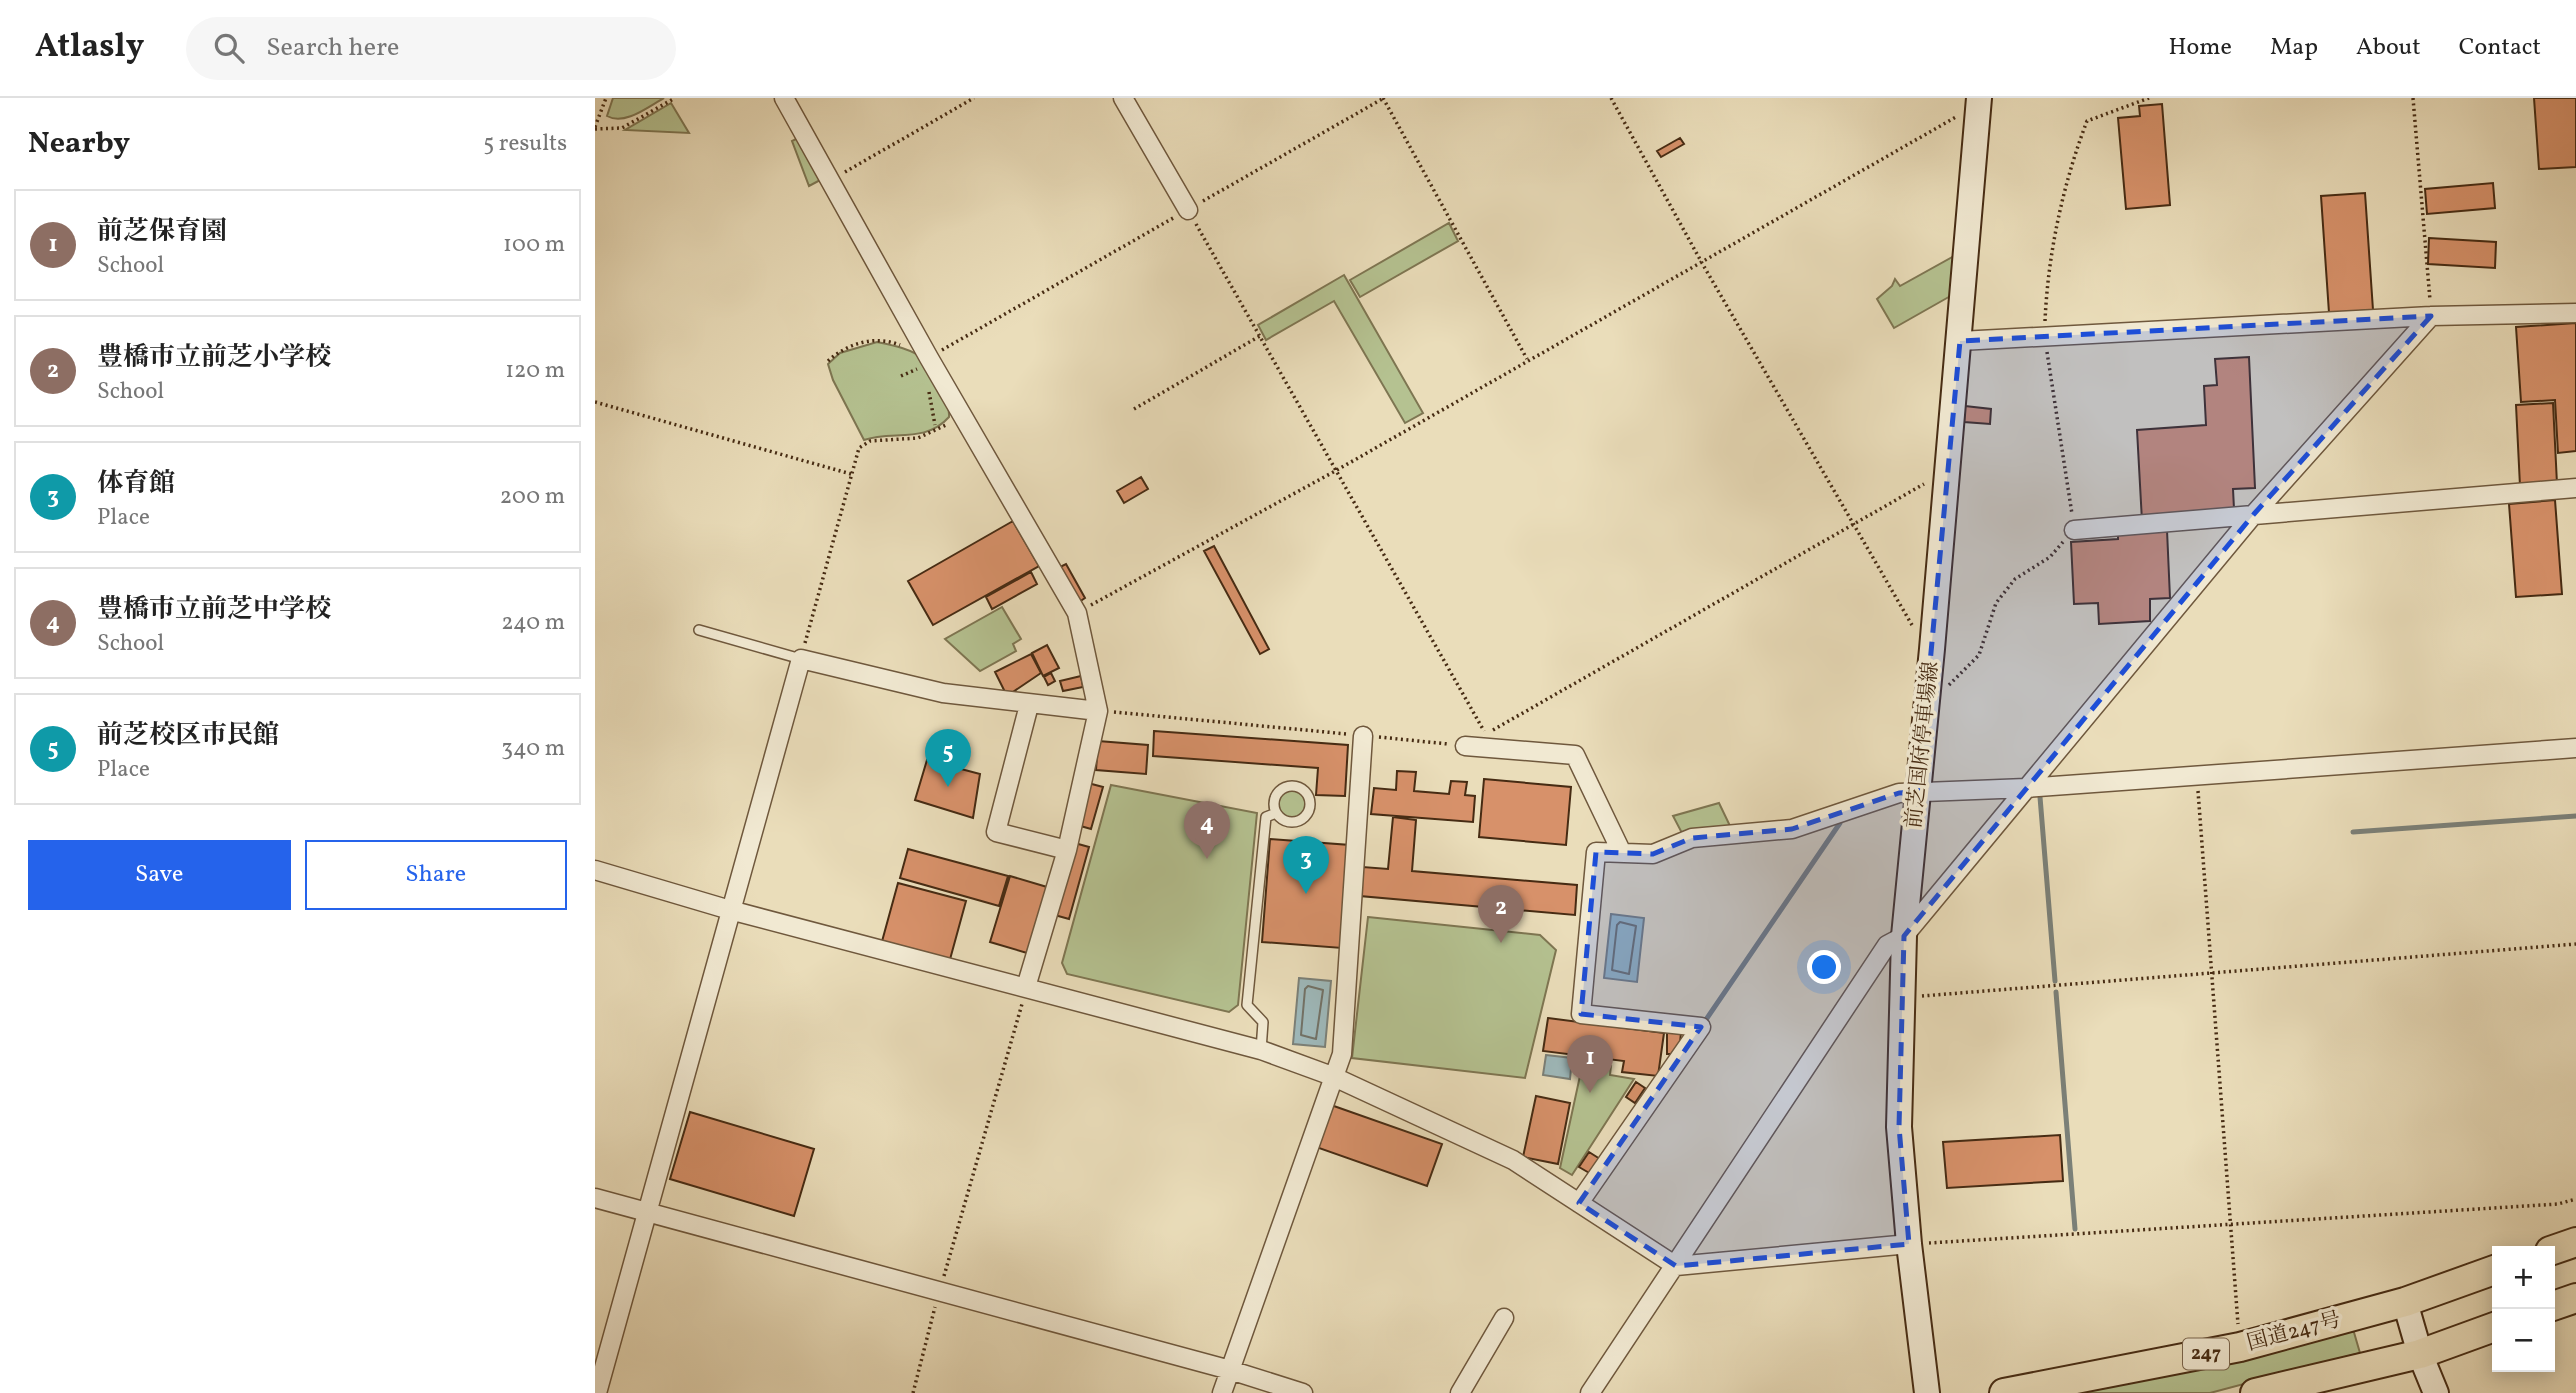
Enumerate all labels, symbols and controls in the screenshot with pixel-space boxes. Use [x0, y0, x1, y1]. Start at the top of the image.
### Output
search box [186, 17, 676, 80]
text: Atlasly [35, 25, 144, 71]
icon: search [210, 29, 248, 67]
text: Search here [266, 30, 399, 66]
text: Home [2168, 31, 2232, 65]
text: Map [2270, 31, 2318, 65]
text: About [2356, 31, 2421, 65]
text: Contact [2459, 31, 2541, 65]
text: Nearby [28, 123, 130, 165]
text: 5 results [483, 128, 567, 160]
text: 前芝保育園 [97, 214, 227, 250]
text: 1 [48, 229, 58, 261]
text: 100 m [503, 229, 565, 261]
text: School [97, 250, 164, 282]
text: 豊橋市立前芝小学校 [97, 340, 331, 376]
text: 2 [47, 355, 59, 387]
text: 120 m [505, 355, 565, 387]
text: School [97, 376, 164, 408]
text: 体育館 [97, 466, 175, 502]
text: 3 [47, 481, 59, 513]
text: 200 m [500, 481, 565, 513]
text: Place [97, 502, 150, 534]
text: 豊橋市立前芝中学校 [97, 592, 331, 628]
text: 4 [46, 607, 60, 639]
text: 240 m [501, 607, 565, 639]
text: School [97, 628, 164, 660]
street label: 前芝国府停車場線 [1900, 660, 1946, 830]
text: 前芝校区市民館 [97, 718, 279, 754]
pin: 5 [925, 729, 971, 787]
text: 5 [47, 733, 59, 765]
text: 340 m [501, 733, 565, 765]
text: Place [97, 754, 150, 786]
pin: 4 [1184, 801, 1230, 859]
pin: 3 [1283, 836, 1329, 894]
button: Save [28, 840, 291, 910]
button: Share [305, 840, 567, 910]
pin: 2 [1478, 885, 1524, 943]
your location [1807, 950, 1841, 984]
pin: 1 [1567, 1035, 1613, 1093]
map controls [2492, 1246, 2555, 1372]
button: + [2492, 1246, 2555, 1309]
street label: 国道247号 [2244, 1306, 2344, 1358]
button: − [2492, 1309, 2555, 1372]
road number: 247 [2183, 1338, 2229, 1370]

